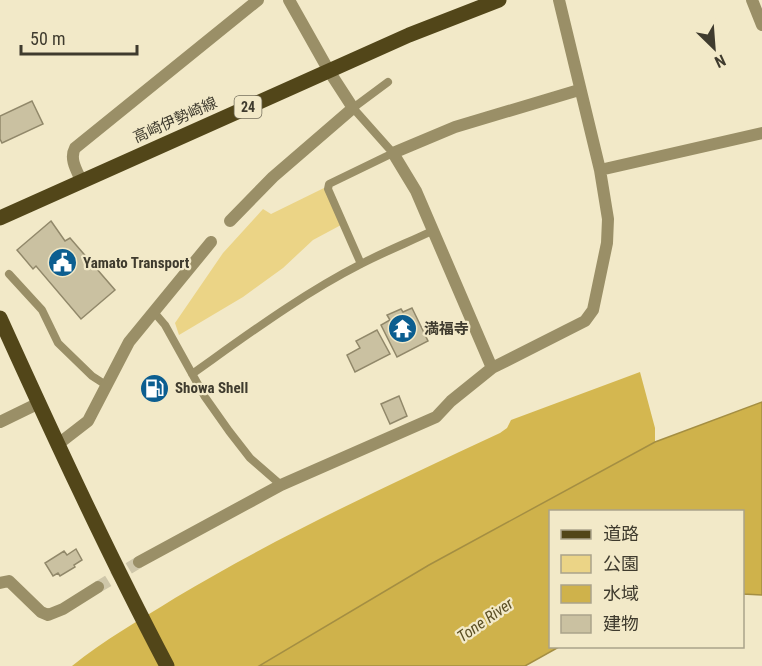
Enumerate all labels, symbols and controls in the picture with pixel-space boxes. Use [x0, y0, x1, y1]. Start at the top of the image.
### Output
scale bar [21, 18, 136, 56]
north arrow [684, 18, 744, 78]
text: 50 m [30, 28, 65, 49]
text: N [712, 50, 729, 72]
street label: 高崎伊勢崎線 [130, 93, 220, 147]
road number: 24 [234, 96, 262, 118]
public building icon: Yamato Transport [46, 247, 78, 279]
place label: Yamato Transport [83, 254, 190, 272]
temple icon: 満福寺 [387, 313, 419, 345]
place label: 満福寺 [424, 320, 469, 338]
fuel station icon: Showa Shell [138, 372, 170, 404]
place label: Showa Shell [175, 379, 248, 397]
legend [549, 510, 744, 648]
text: 道路 [603, 523, 639, 544]
text: 公園 [603, 553, 639, 574]
text: 水域 [603, 583, 639, 604]
water label: Tone River [453, 593, 518, 646]
text: 建物 [603, 613, 639, 634]

